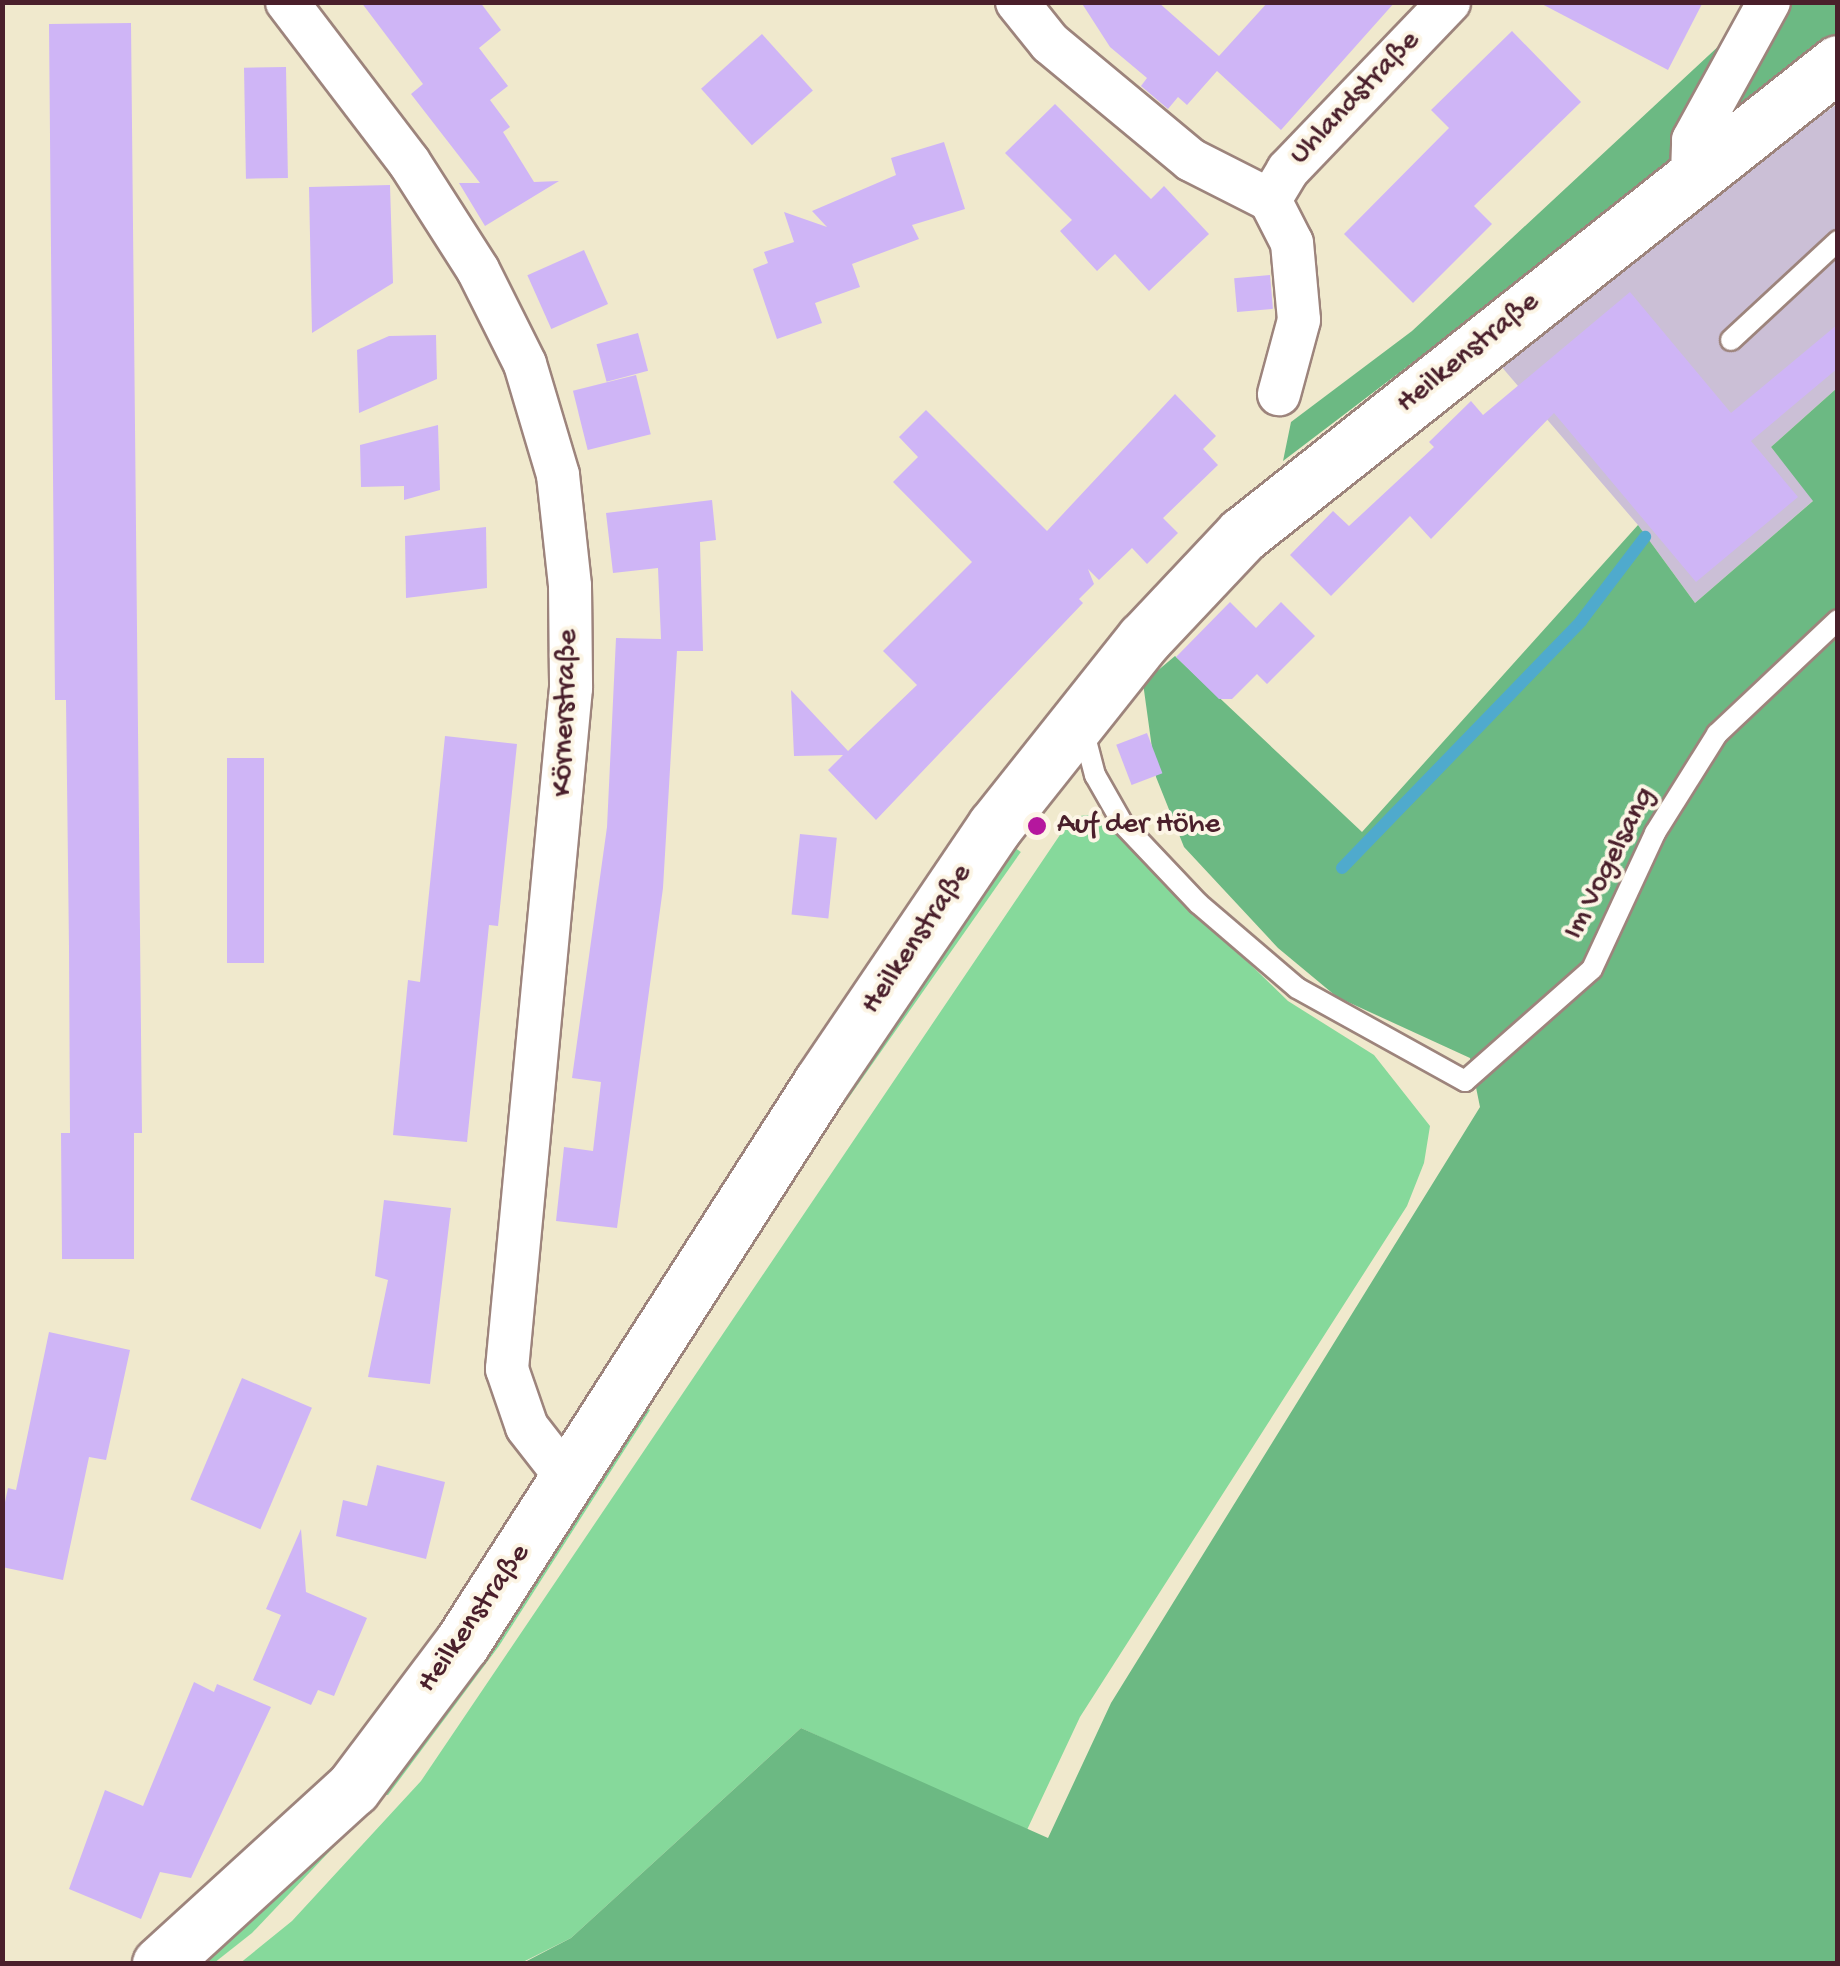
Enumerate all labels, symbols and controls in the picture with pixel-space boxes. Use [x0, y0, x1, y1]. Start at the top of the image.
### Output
street label: Uhlandstraße [1283, 24, 1429, 174]
street label: Heilkenstraße [1390, 286, 1548, 422]
street label: Körnerstraße [546, 629, 588, 797]
street label: Im Vogelsang [1557, 782, 1665, 946]
place label: Auf der Höhe [1057, 808, 1220, 844]
marker: Auf der Höhe [1026, 815, 1048, 837]
street label: Heilkenstraße [855, 858, 981, 1022]
street label: Heilkenstraße [411, 1538, 539, 1700]

